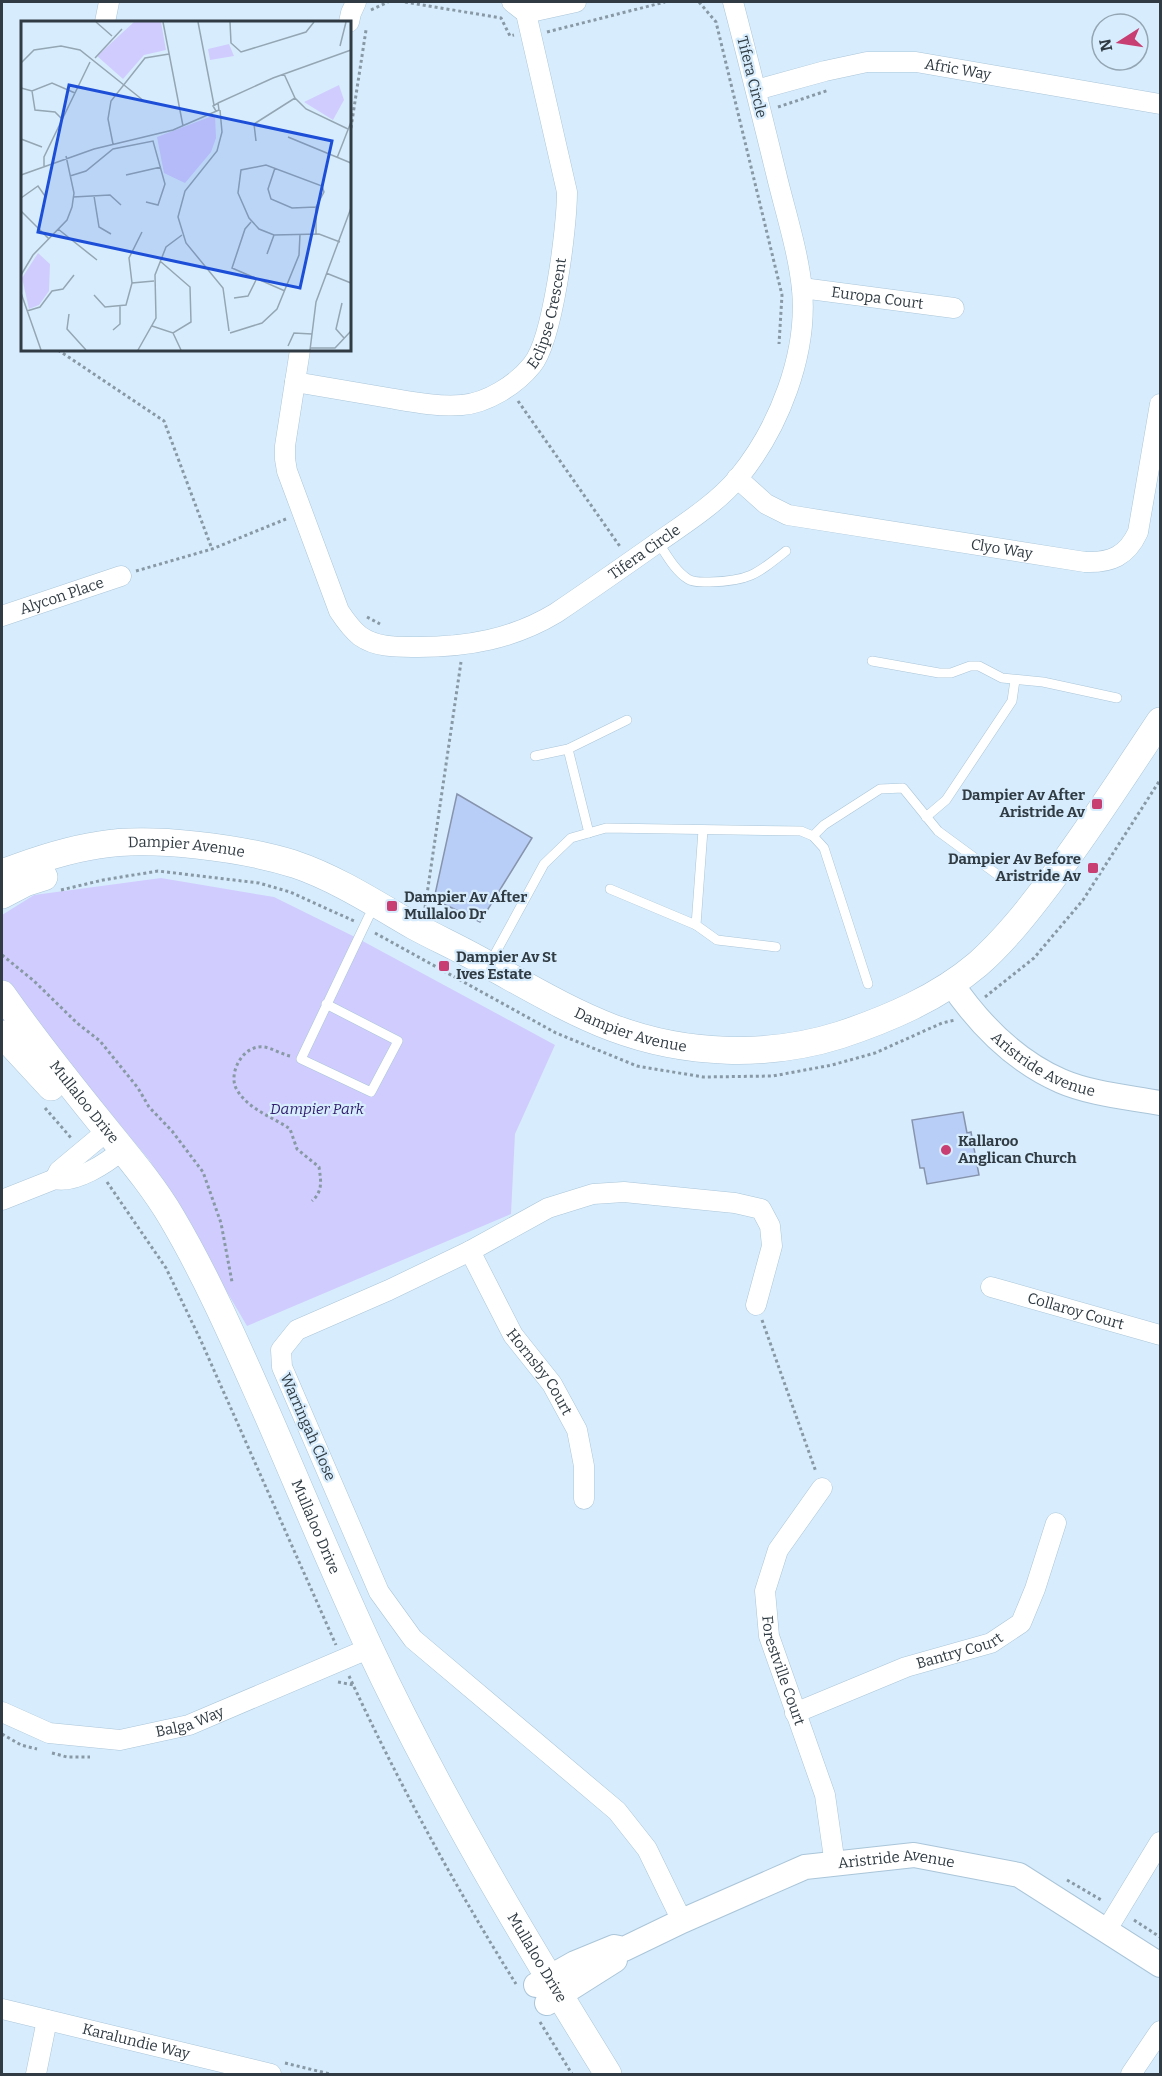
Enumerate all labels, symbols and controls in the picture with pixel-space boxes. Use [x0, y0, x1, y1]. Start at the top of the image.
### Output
north arrow [1090, 12, 1150, 72]
inset map [21, 21, 351, 351]
street label: Tifera Circle [733, 34, 771, 120]
text: N [1095, 37, 1116, 53]
street label: Afric Way [923, 55, 993, 84]
street label: Eclipse Crescent [523, 256, 570, 372]
street label: Europa Court [830, 283, 925, 313]
street label: Tifera Circle [605, 521, 684, 583]
street label: Clyo Way [970, 535, 1034, 563]
street label: Alycon Place [17, 573, 106, 618]
place label: Dampier Av After Aristride Av [962, 786, 1086, 821]
marker: Dampier Av After Aristride Av [1090, 797, 1104, 811]
street label: Dampier Avenue [128, 833, 246, 861]
place label: Dampier Av Before Aristride Av [948, 850, 1082, 885]
marker: Dampier Av Before Aristride Av [1086, 861, 1100, 875]
place label: Dampier Av After Mullaloo Dr [404, 888, 527, 923]
marker: Dampier Av After Mullaloo Dr [385, 899, 399, 913]
place label: Dampier Av St Ives Estate [456, 948, 557, 983]
marker: Dampier Av St Ives Estate [437, 959, 451, 973]
street label: Dampier Avenue [572, 1004, 688, 1056]
street label: Aristride Avenue [988, 1028, 1097, 1100]
street label: Mullaloo Drive [46, 1057, 123, 1147]
park label: Dampier Park [270, 1100, 365, 1118]
place label: Kallaroo Anglican Church [958, 1132, 1077, 1167]
marker: Kallaroo Anglican Church [939, 1143, 953, 1157]
street label: Collaroy Court [1025, 1289, 1126, 1333]
street label: Hornsby Court [503, 1325, 576, 1419]
street label: Warringah Close [276, 1371, 340, 1483]
street label: Mullaloo Drive [287, 1477, 344, 1577]
street label: Forestville Court [758, 1615, 809, 1728]
street label: Bantry Court [914, 1628, 1007, 1673]
street label: Balga Way [154, 1702, 227, 1741]
street label: Aristride Avenue [837, 1846, 956, 1872]
street label: Mullaloo Drive [504, 1910, 571, 2006]
street label: Karalundie Way [80, 2020, 192, 2063]

